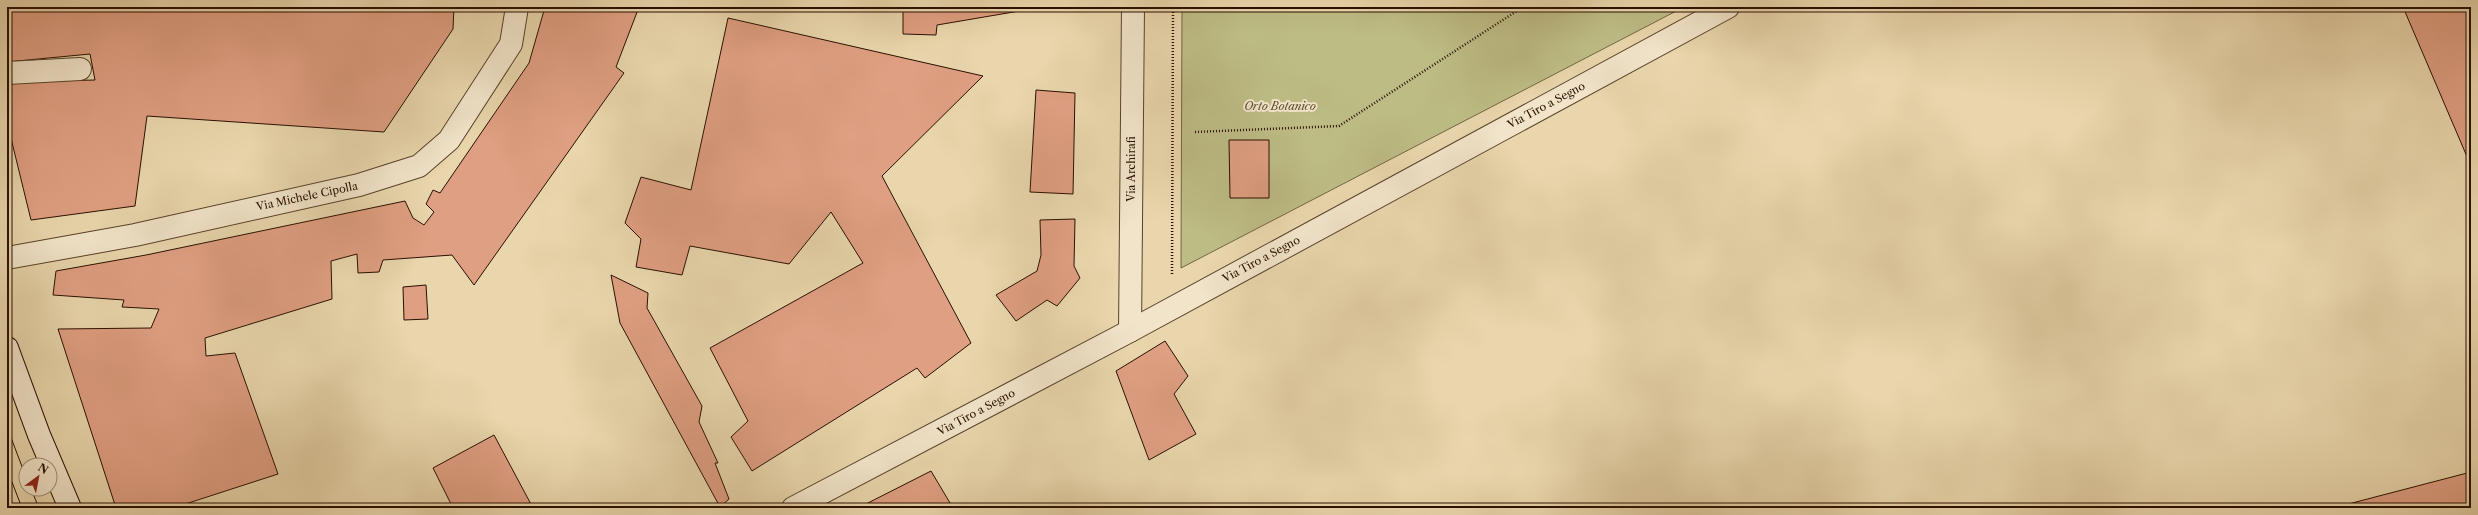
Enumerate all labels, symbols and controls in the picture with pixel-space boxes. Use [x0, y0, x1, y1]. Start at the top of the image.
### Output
street label: Via Tiro a Segno [1504, 79, 1587, 132]
park label: Orto Botanico [1244, 99, 1316, 113]
street label: Via Archirafi [1124, 136, 1138, 203]
street label: Via Michele Cipolla [254, 178, 359, 214]
street label: Via Tiro a Segno [1219, 233, 1302, 286]
street label: Via Tiro a Segno [934, 386, 1017, 439]
north arrow [18, 457, 58, 497]
text: N [36, 460, 51, 477]

